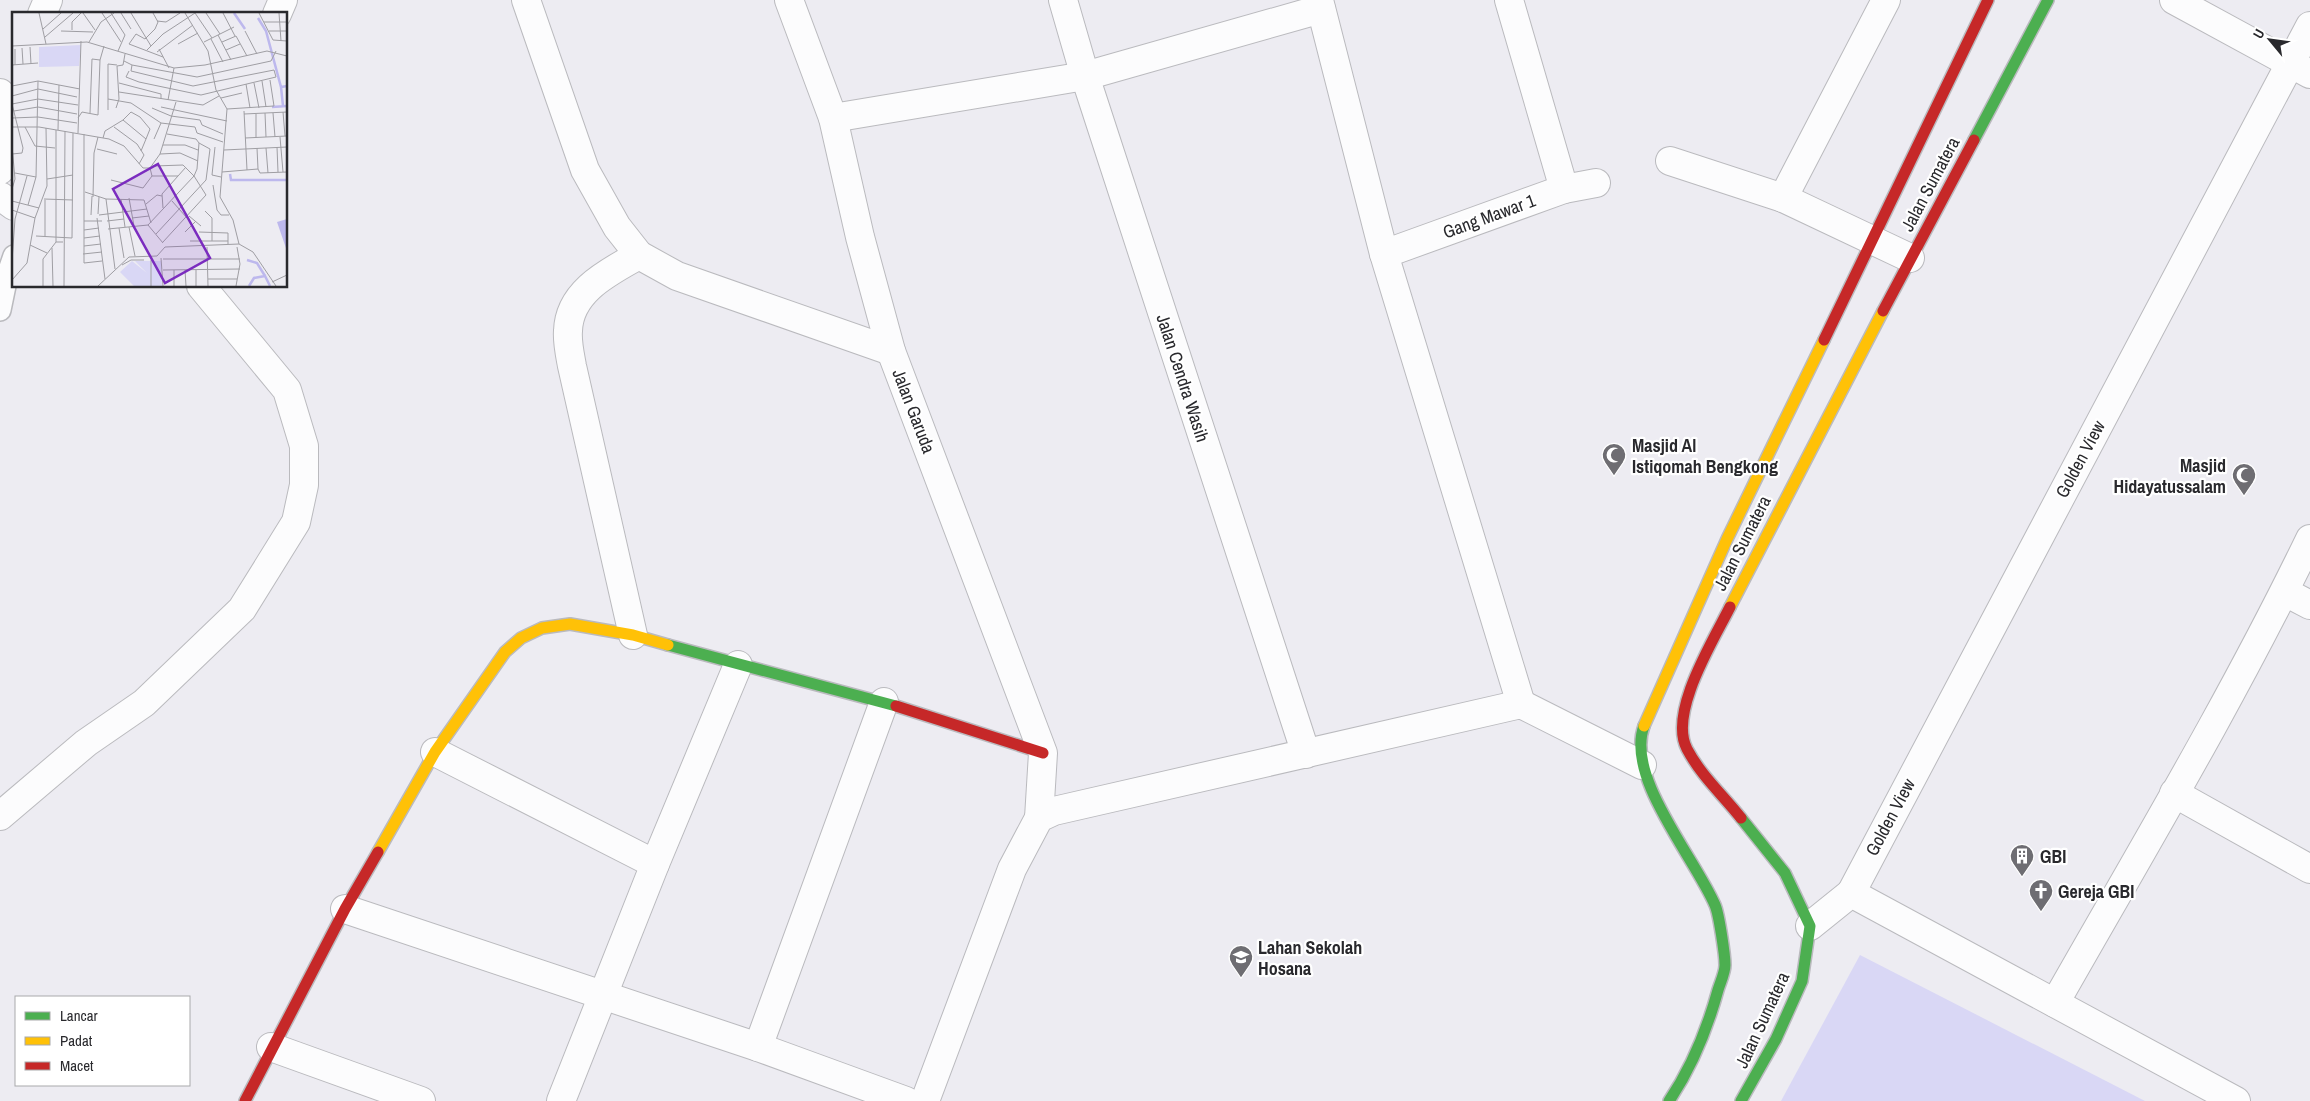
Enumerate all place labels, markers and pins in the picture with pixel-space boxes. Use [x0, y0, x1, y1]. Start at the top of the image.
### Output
place label: Masjid Al Istiqomah Bengkong [1632, 433, 1778, 479]
mosque icon: Masjid Al Istiqomah Bengkong [1601, 442, 1627, 476]
place label: Masjid Hidayatussalam [2114, 453, 2226, 499]
mosque icon: Masjid Hidayatussalam [2231, 462, 2257, 496]
building icon: GBI [2009, 843, 2035, 877]
place label: GBI [2040, 844, 2066, 869]
church icon: Gereja GBI [2028, 878, 2054, 912]
place label: Gereja GBI [2058, 879, 2134, 904]
place label: Lahan Sekolah Hosana [1258, 935, 1362, 981]
school or university icon: Lahan Sekolah Hosana [1228, 944, 1254, 978]

